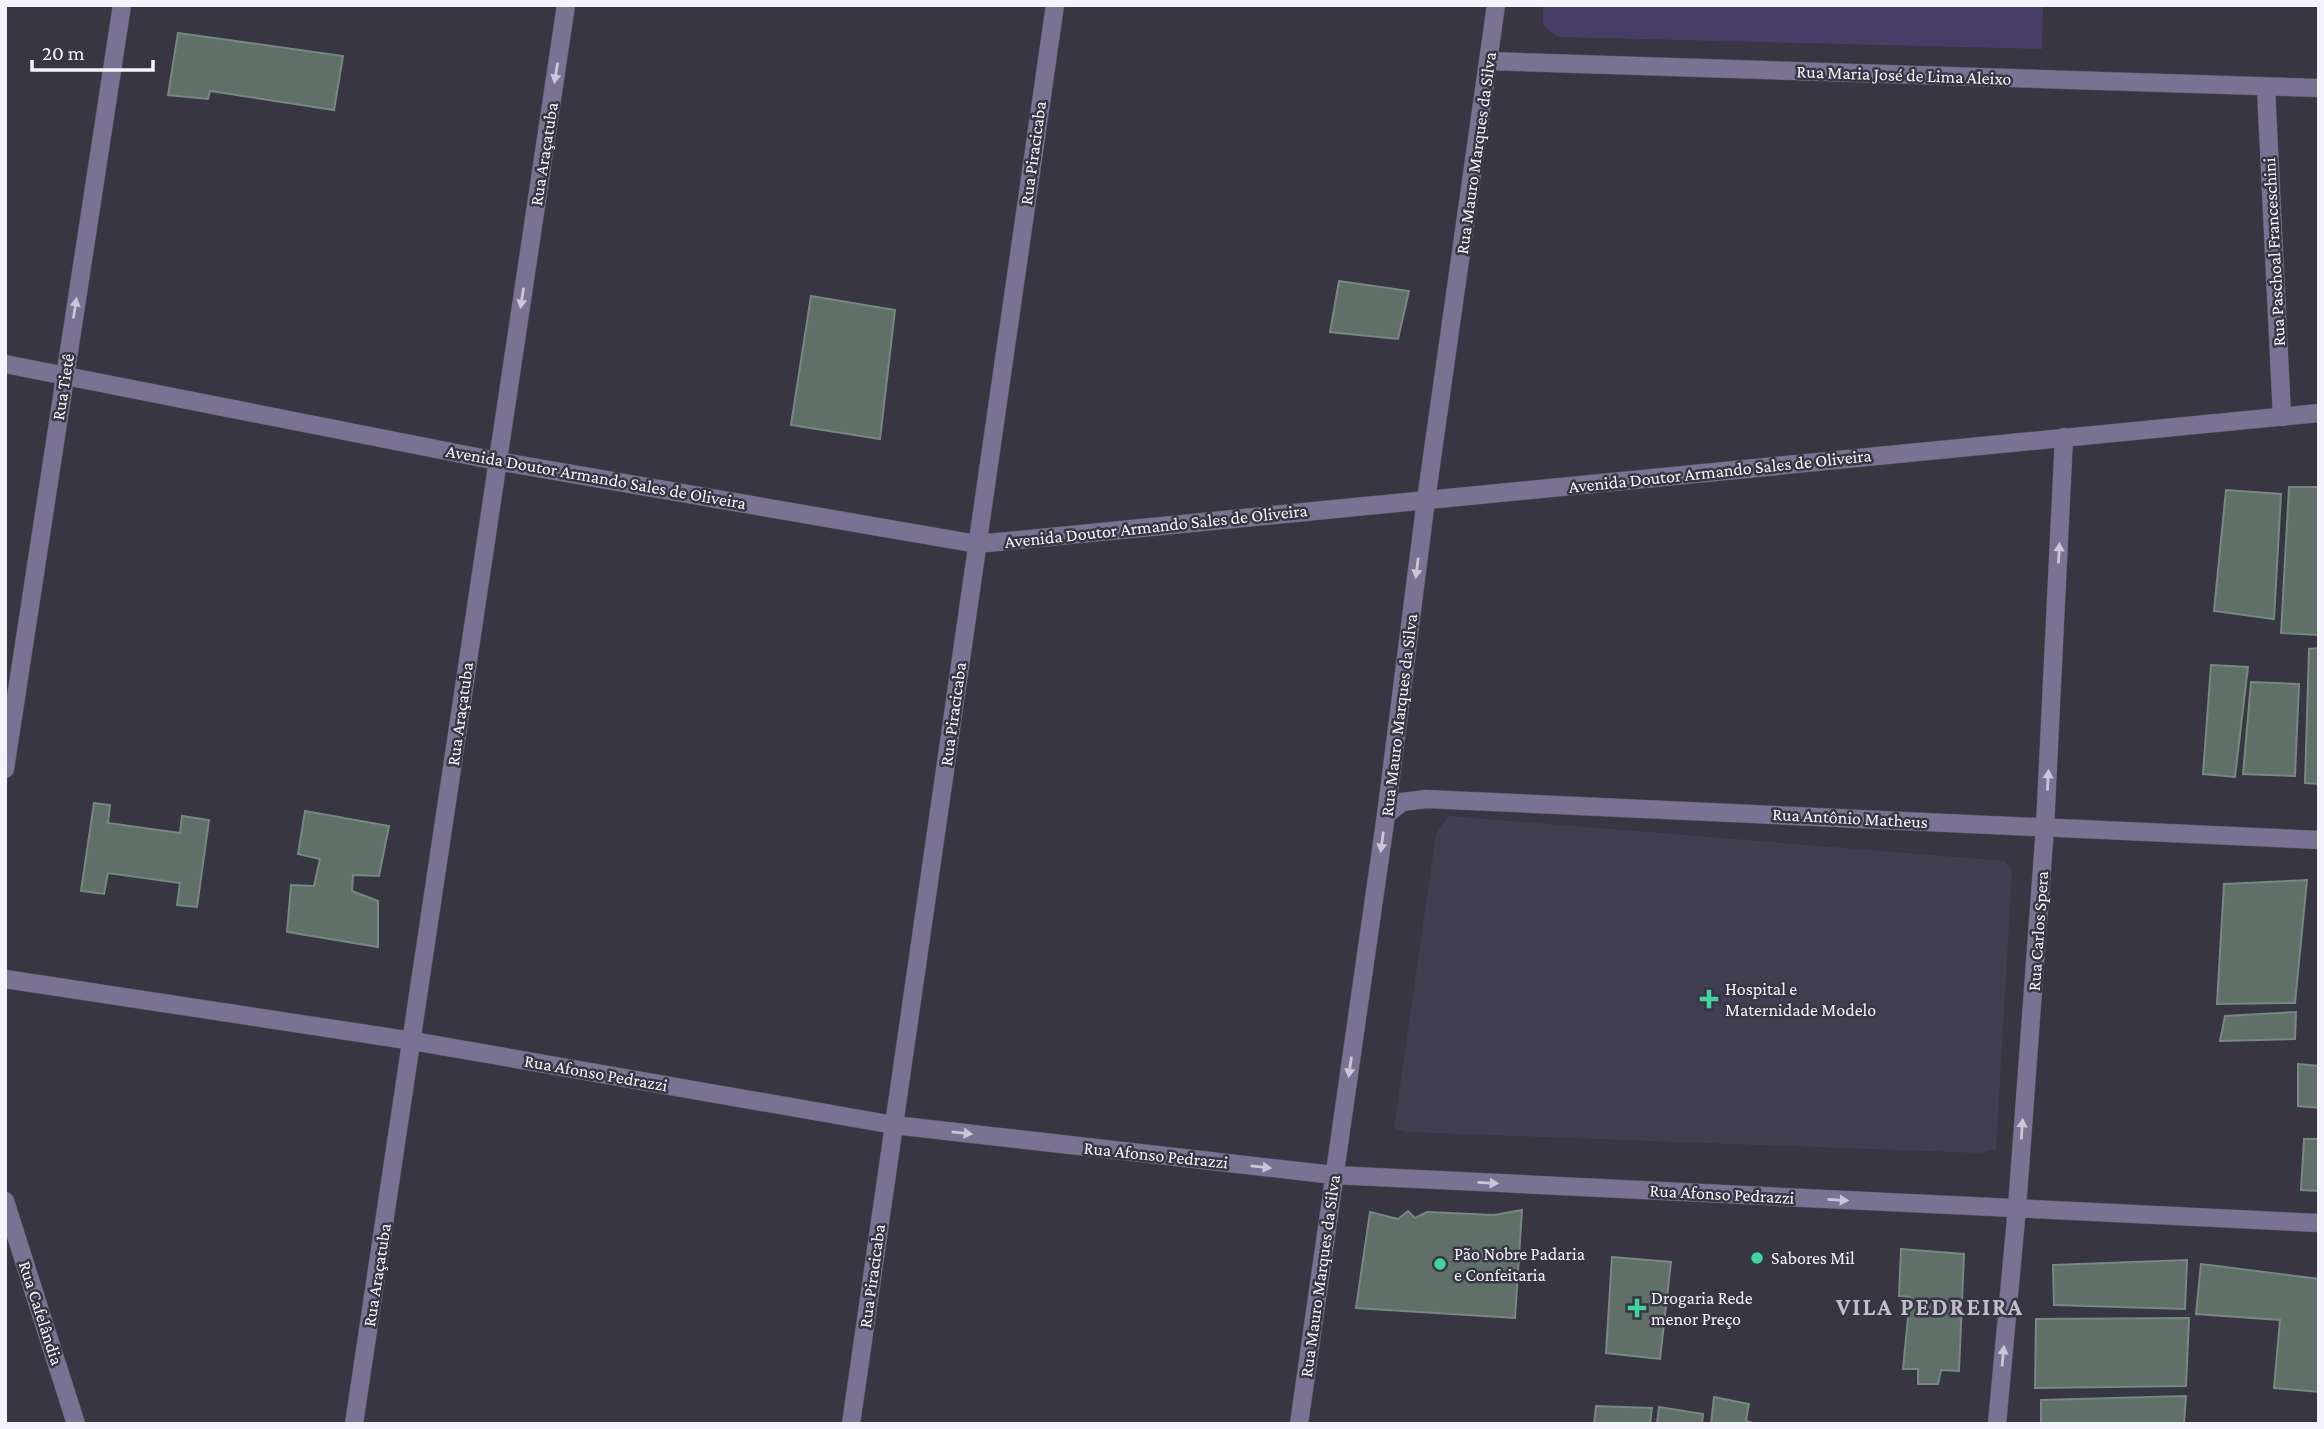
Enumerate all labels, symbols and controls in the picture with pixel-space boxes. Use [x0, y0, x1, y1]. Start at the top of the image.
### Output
scale bar [32, 28, 152, 72]
text: 20 m [42, 41, 85, 65]
street label: Rua Mauro Marques da Silva [1452, 51, 1500, 255]
street label: Rua Maria José de Lima Aleixo [1796, 61, 2012, 89]
one-way arrow [550, 62, 561, 84]
street label: Rua Piracicaba [1016, 100, 1050, 206]
street label: Rua Araçatuba [526, 101, 562, 207]
street label: Rua Paschoal Franceschini [2259, 157, 2289, 347]
one-way arrow [516, 287, 527, 309]
one-way arrow [70, 297, 81, 319]
street label: Rua Tietê [48, 352, 78, 422]
street label: Avenida Doutor Armando Sales de Oliveira [444, 441, 748, 513]
street label: Avenida Doutor Armando Sales de Oliveira [1568, 445, 1872, 497]
street label: Avenida Doutor Armando Sales de Oliveira [1004, 500, 1308, 552]
one-way arrow [2053, 542, 2064, 564]
one-way arrow [1412, 557, 1423, 579]
street label: Rua Mauro Marques da Silva [1377, 612, 1421, 818]
street label: Rua Araçatuba [443, 661, 477, 767]
street label: Rua Piracicaba [936, 661, 970, 767]
one-way arrow [2042, 769, 2053, 791]
street label: Rua Antônio Matheus [1772, 804, 1928, 832]
one-way arrow [1377, 831, 1388, 853]
street label: Rua Carlos Spera [2024, 870, 2052, 992]
place label: Hospital e Maternidade Modelo [1725, 979, 1876, 1020]
marker: Hospital e Maternidade Modelo [1699, 989, 1719, 1009]
street label: Rua Afonso Pedrazzi [523, 1051, 669, 1095]
one-way arrow [1344, 1056, 1355, 1078]
one-way arrow [2017, 1118, 2028, 1140]
one-way arrow [951, 1128, 973, 1139]
street label: Rua Afonso Pedrazzi [1083, 1137, 1229, 1173]
one-way arrow [1251, 1162, 1273, 1173]
street label: Rua Mauro Marques da Silva [1296, 1174, 1344, 1378]
one-way arrow [1477, 1178, 1499, 1189]
street label: Rua Afonso Pedrazzi [1649, 1180, 1795, 1208]
one-way arrow [1827, 1194, 1849, 1205]
street label: Rua Araçatuba [359, 1222, 395, 1328]
street label: Rua Piracicaba [855, 1223, 889, 1329]
place label: Pão Nobre Padaria e Confeitaria [1454, 1244, 1585, 1285]
place label: Sabores Mil [1771, 1248, 1855, 1268]
marker: Sabores Mil [1749, 1250, 1765, 1266]
marker: Pão Nobre Padaria e Confeitaria [1432, 1256, 1448, 1272]
street label: Rua Cafelândia [15, 1258, 67, 1368]
place label: Drogaria Rede menor Preço [1651, 1288, 1753, 1329]
district label: VILA PEDREIRA [1835, 1293, 2024, 1320]
marker: Drogaria Rede menor Preço [1629, 1300, 1645, 1316]
one-way arrow [1998, 1345, 2009, 1367]

